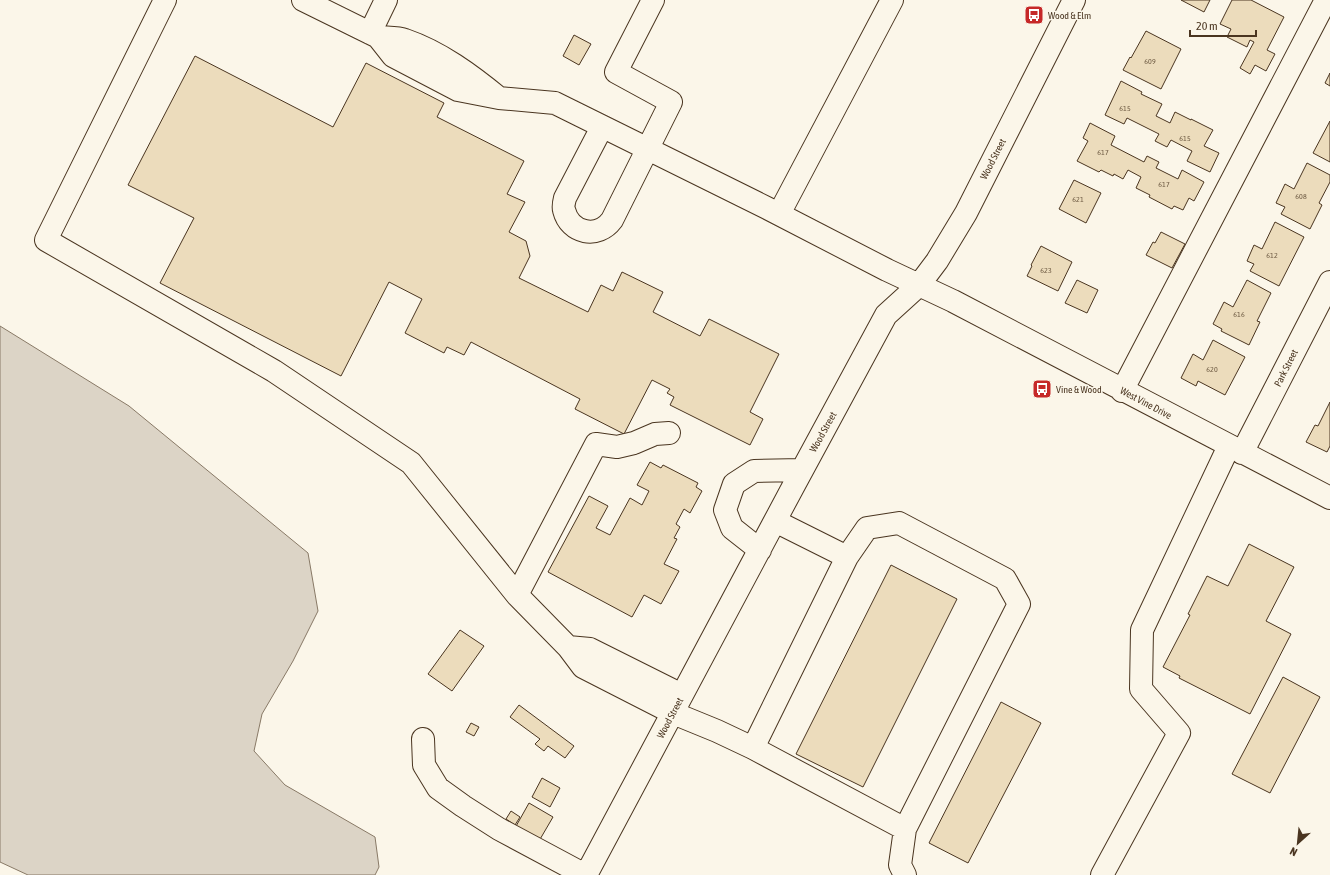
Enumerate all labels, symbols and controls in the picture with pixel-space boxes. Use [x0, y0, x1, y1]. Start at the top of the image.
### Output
bus stop icon: Wood & Elm [1023, 4, 1045, 26]
place label: Wood & Elm [1048, 10, 1091, 21]
scale bar [1190, 12, 1256, 38]
text: 20 m [1196, 19, 1218, 33]
house number: 609 [1144, 57, 1156, 66]
house number: 615 [1119, 104, 1131, 113]
house number: 615 [1179, 134, 1191, 143]
street label: Wood Street [978, 137, 1008, 181]
house number: 617 [1097, 148, 1109, 157]
house number: 617 [1158, 180, 1170, 189]
house number: 608 [1295, 192, 1307, 201]
house number: 621 [1072, 195, 1084, 204]
house number: 612 [1266, 251, 1278, 260]
house number: 623 [1040, 266, 1052, 275]
house number: 616 [1233, 310, 1245, 319]
street label: Park Street [1272, 348, 1300, 388]
house number: 620 [1206, 365, 1218, 374]
bus stop icon: Vine & Wood [1031, 378, 1053, 400]
place label: Vine & Wood [1056, 384, 1102, 395]
street label: West Vine Drive [1118, 385, 1174, 421]
street label: Wood Street [807, 410, 839, 454]
street label: Wood Street [655, 696, 685, 740]
north arrow [1278, 823, 1318, 863]
text: N [1288, 845, 1299, 859]

